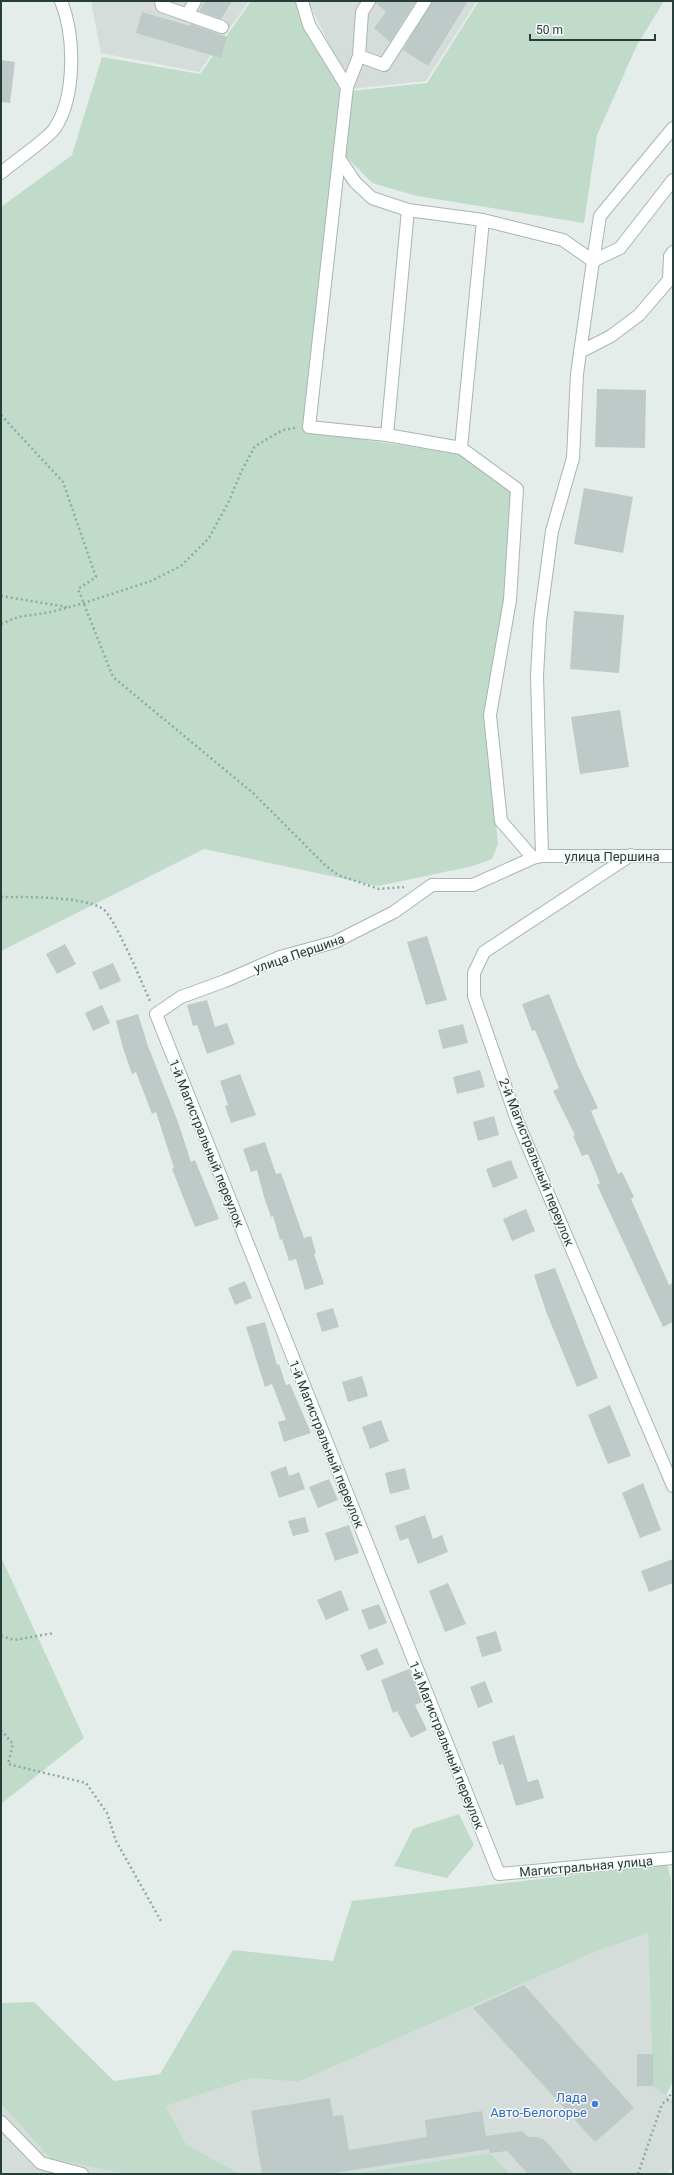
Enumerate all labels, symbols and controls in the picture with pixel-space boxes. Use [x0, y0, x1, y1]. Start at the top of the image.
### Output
scale bar [530, 16, 655, 42]
text: 50 m [536, 23, 563, 37]
street label: улица Першина [565, 849, 659, 864]
street label: улица Першина [252, 931, 347, 976]
street label: 1-й Магистральный переулок [166, 1057, 247, 1229]
street label: 2-й Магистральный переулок [496, 1076, 577, 1248]
street label: 1-й Магистральный переулок [286, 1358, 367, 1530]
street label: 1-й Магистральный переулок [406, 1659, 487, 1831]
street label: Магистральная улица [519, 1853, 653, 1880]
place label: Лада Авто-Белогорье [490, 2090, 587, 2120]
marker: Лада Авто-Белогорье [590, 2099, 600, 2109]

